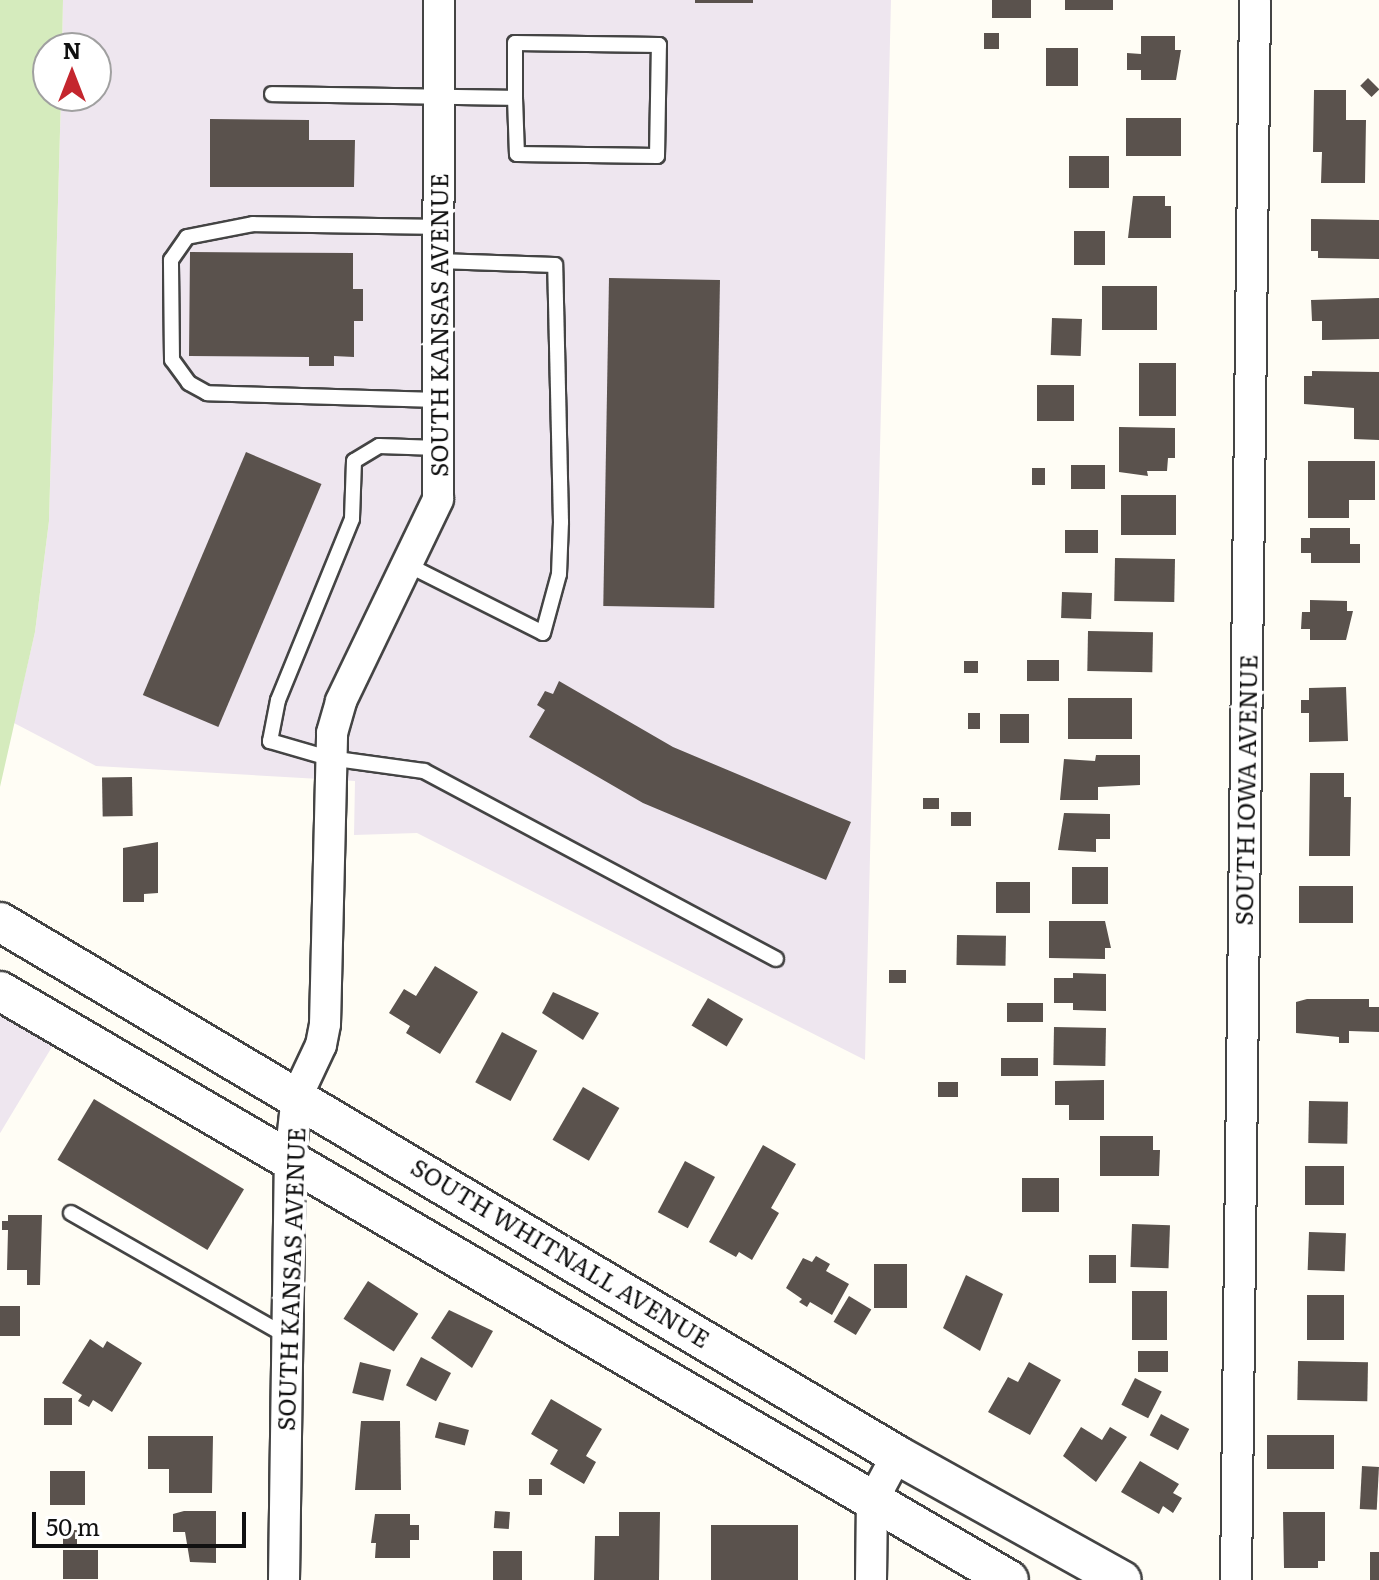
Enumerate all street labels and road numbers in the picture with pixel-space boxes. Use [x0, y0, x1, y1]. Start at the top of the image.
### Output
street label: SOUTH KANSAS AVENUE [424, 173, 452, 477]
street label: SOUTH IOWA AVENUE [1228, 654, 1262, 926]
street label: SOUTH KANSAS AVENUE [270, 1127, 310, 1431]
street label: SOUTH WHITNALL AVENUE [406, 1151, 716, 1353]

